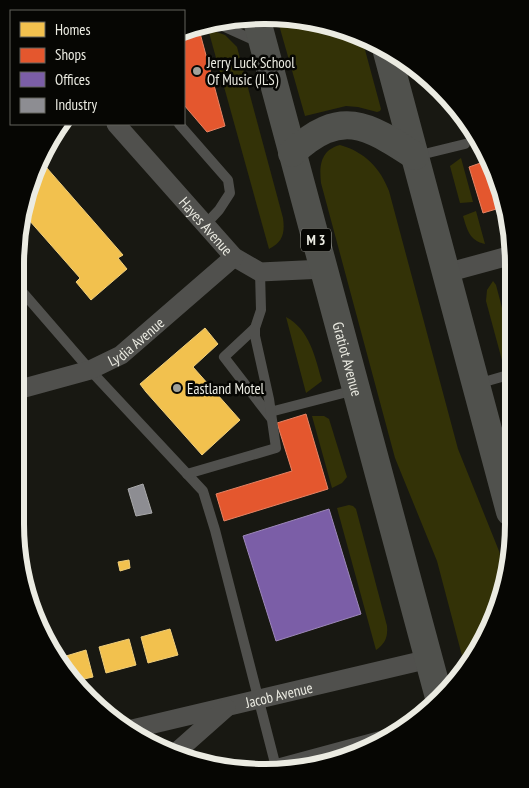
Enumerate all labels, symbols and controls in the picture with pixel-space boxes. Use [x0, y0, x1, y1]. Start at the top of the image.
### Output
legend [10, 10, 185, 125]
text: Homes [55, 20, 91, 39]
text: Shops [55, 45, 86, 64]
place label: Jerry Luck School Of Music (JLS) [206, 53, 295, 89]
marker: Jerry Luck School Of Music (JLS) [191, 65, 203, 77]
text: Offices [55, 70, 90, 89]
text: Industry [55, 95, 97, 114]
street label: Hayes Avenue [175, 193, 237, 259]
road number: M 3 [301, 228, 331, 252]
street label: Lydia Avenue [104, 313, 168, 370]
street label: Gratiot Avenue [329, 320, 367, 398]
place label: Eastland Motel [187, 379, 265, 398]
marker: Eastland Motel [171, 382, 183, 394]
street label: Jacob Avenue [242, 677, 314, 712]

